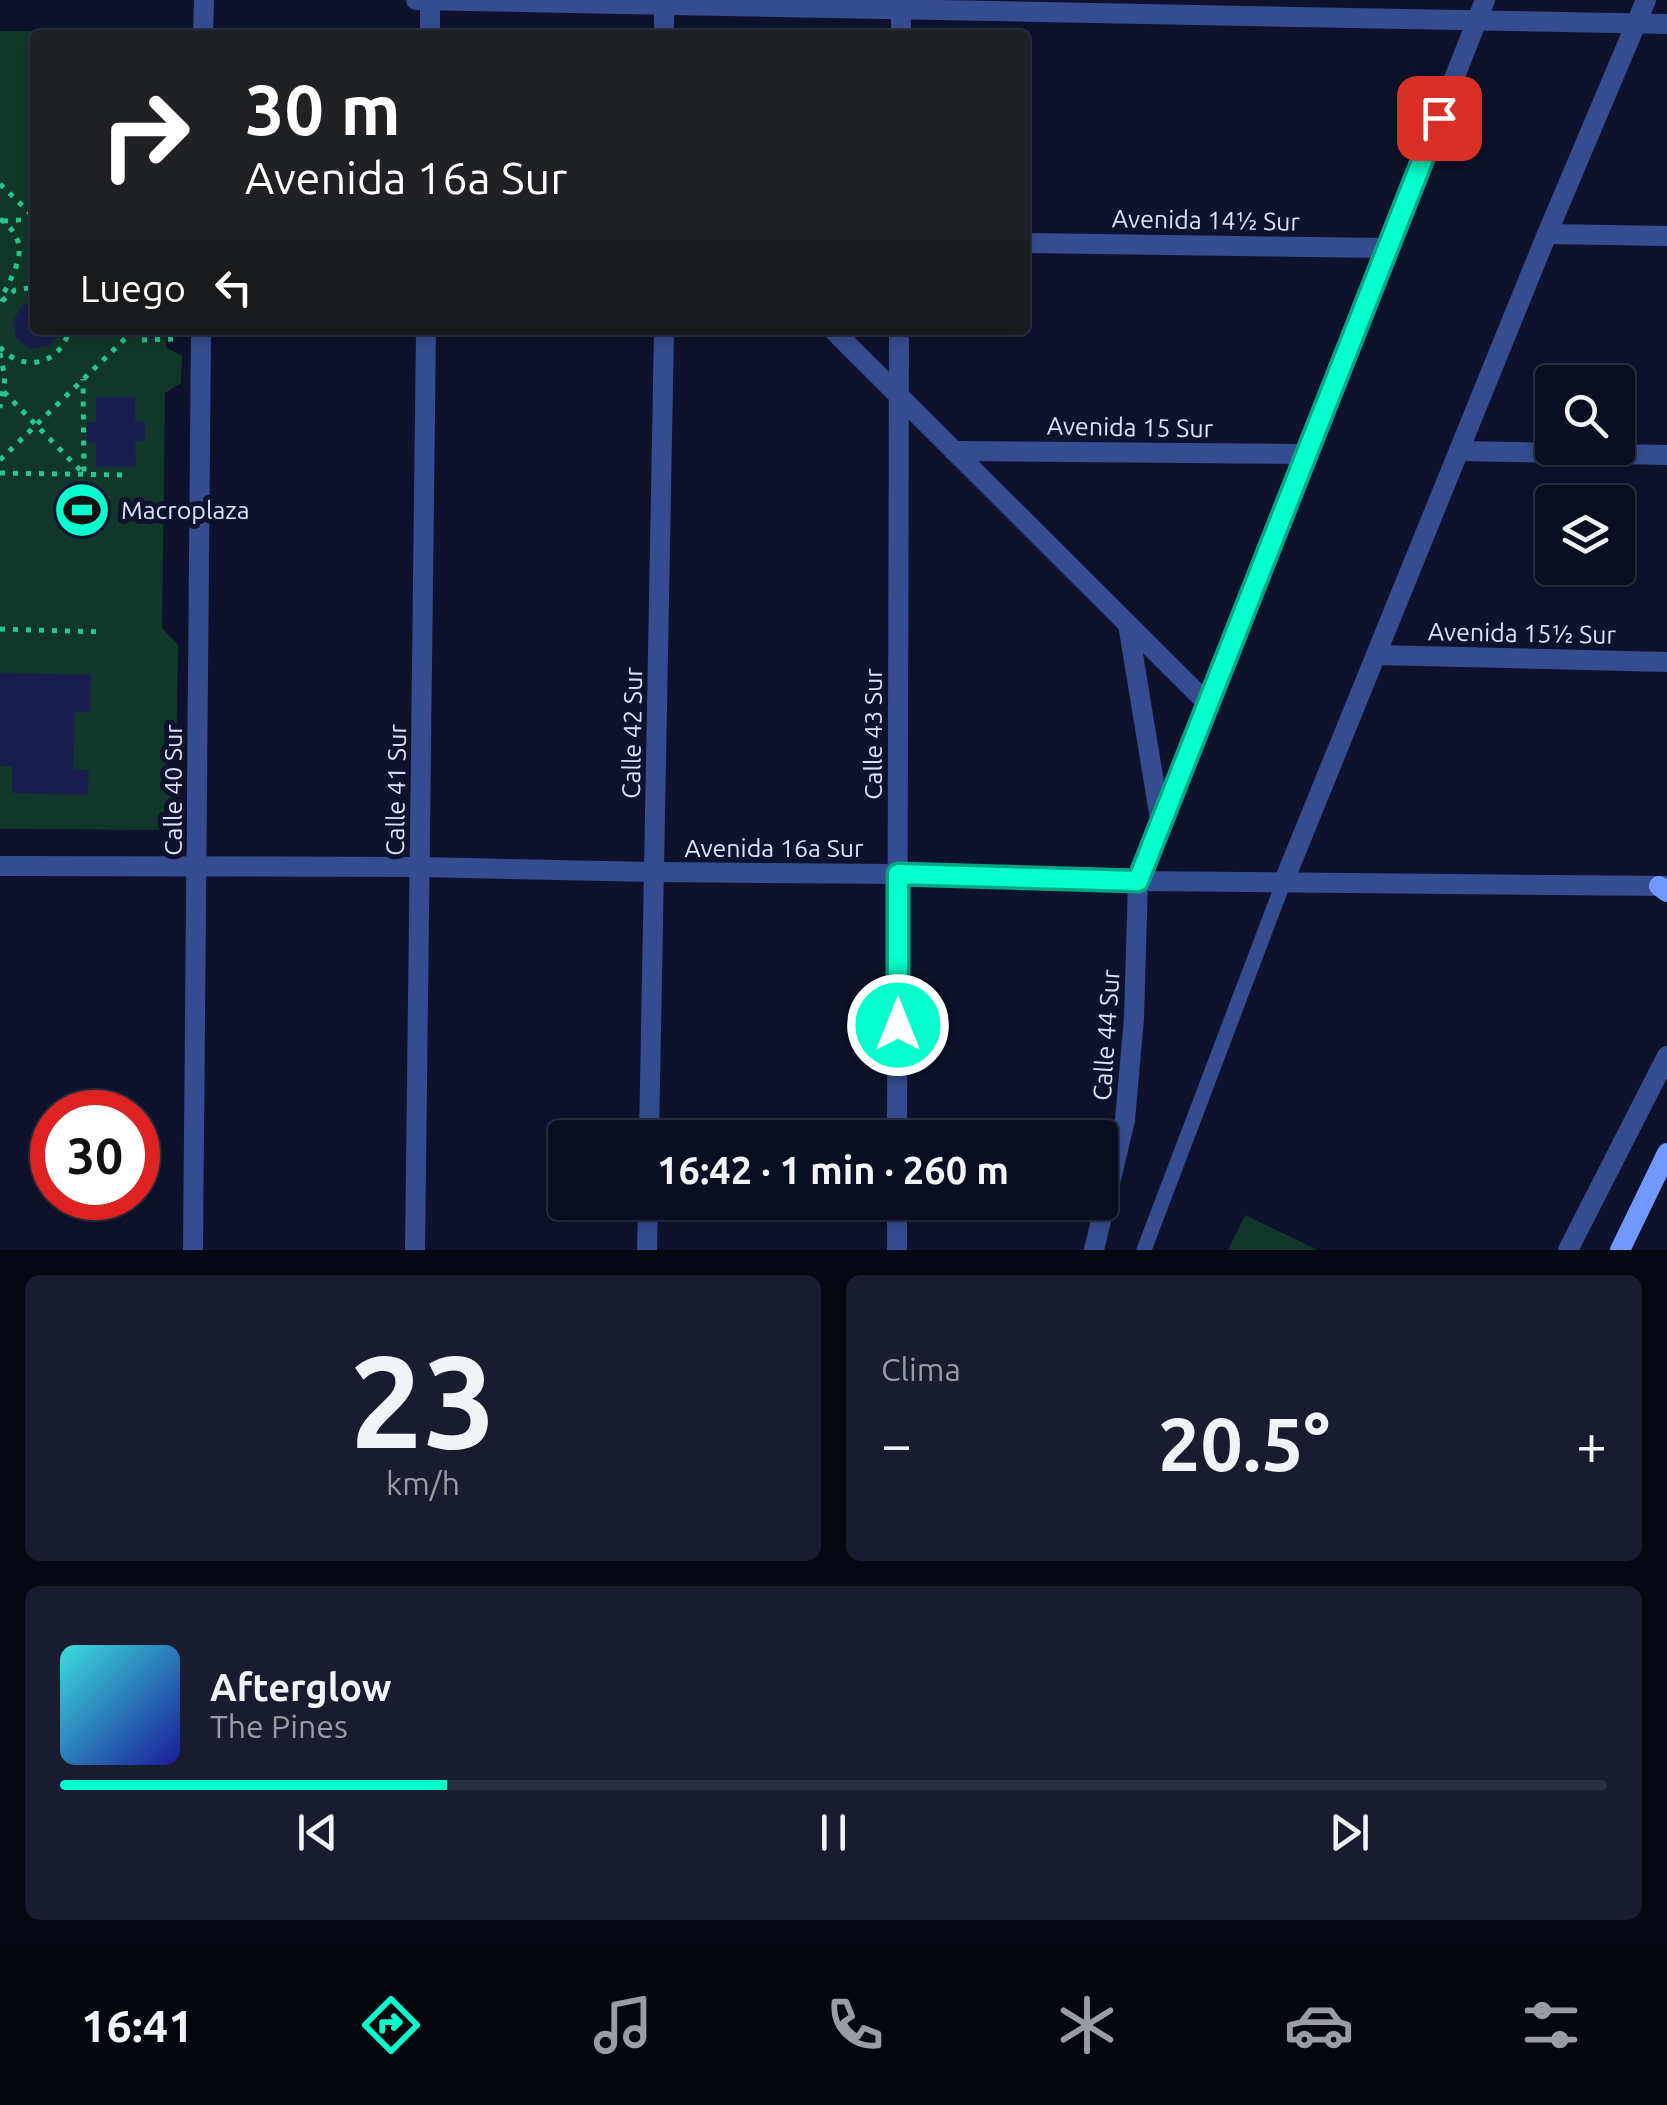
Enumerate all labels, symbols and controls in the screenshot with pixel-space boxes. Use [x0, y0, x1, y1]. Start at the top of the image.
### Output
icon: right [80, 70, 210, 200]
text: 30 m [245, 70, 401, 148]
pin [1397, 76, 1482, 161]
icon: arrive [1412, 91, 1467, 146]
text: Avenida 16a Sur [245, 152, 567, 203]
street label: Avenida 14½ Sur [1112, 204, 1301, 236]
icon: left [206, 260, 261, 315]
text: Luego [80, 267, 186, 309]
map controls [1535, 365, 1635, 585]
button: search [1535, 365, 1635, 465]
street label: Avenida 15 Sur [1047, 412, 1214, 442]
sports icon: Macroplaza [52, 480, 112, 540]
button: layers [1535, 485, 1635, 585]
place label: Macroplaza [121, 496, 250, 524]
street label: Avenida 15½ Sur [1428, 617, 1617, 649]
street label: Calle 42 Sur [617, 666, 647, 799]
street label: Calle 43 Sur [859, 668, 887, 800]
street label: Calle 41 Sur [381, 723, 411, 856]
street label: Calle 40 Sur [159, 724, 187, 856]
street label: Avenida 16a Sur [684, 834, 864, 862]
street label: Calle 44 Sur [1087, 968, 1125, 1102]
position arrow [846, 973, 950, 1077]
speed limit sign: 30 [30, 1090, 160, 1220]
text: 16:42 · 1 min · 260 m [657, 1149, 1009, 1191]
text: 23 [350, 1327, 496, 1473]
text: Clima [881, 1351, 961, 1387]
text: 20.5° [1158, 1401, 1330, 1485]
text: − [881, 1413, 912, 1474]
text: + [1576, 1413, 1607, 1474]
text: km/h [386, 1465, 460, 1501]
text: Afterglow [210, 1666, 392, 1708]
text: The Pines [210, 1708, 348, 1744]
icon: previous [290, 1805, 345, 1860]
icon: pause [806, 1805, 861, 1860]
icon: next [1322, 1805, 1377, 1860]
icon: directions [356, 1990, 426, 2060]
icon: music [588, 1990, 658, 2060]
icon: phone [820, 1990, 890, 2060]
icon: climate [1052, 1990, 1122, 2060]
icon: car [1284, 1990, 1354, 2060]
icon: filters [1516, 1990, 1586, 2060]
text: 16:41 [81, 2000, 194, 2051]

